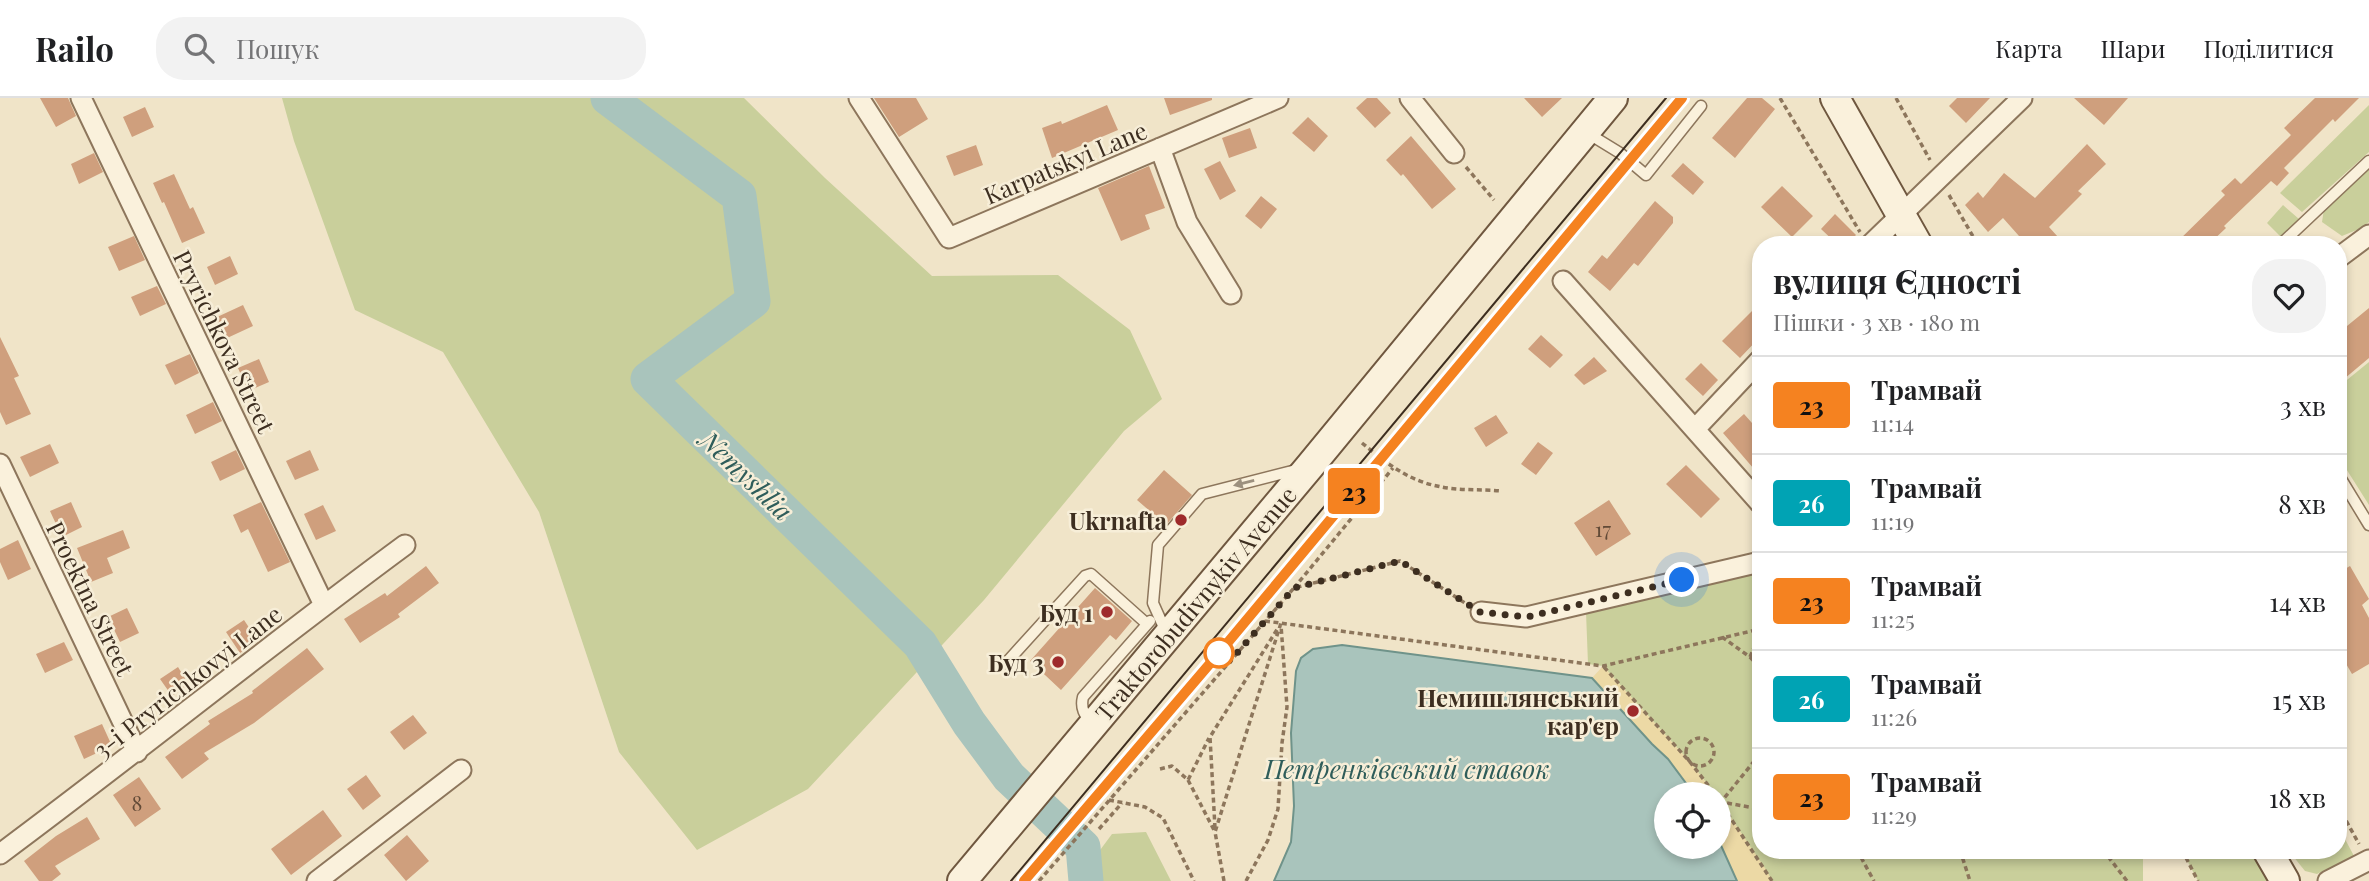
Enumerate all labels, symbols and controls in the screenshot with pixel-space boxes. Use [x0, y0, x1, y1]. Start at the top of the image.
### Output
search box [156, 17, 646, 80]
text: Railo [35, 26, 114, 70]
icon: search [180, 29, 218, 67]
text: Пошук [236, 31, 319, 66]
text: Карта [1995, 32, 2063, 64]
text: Шари [2101, 32, 2166, 64]
text: Поділитися [2204, 32, 2334, 64]
street label: Karpatskyi Lane [979, 113, 1151, 211]
street label: Pryrichkova Street [167, 244, 283, 438]
text: вулиця Єдності [1773, 258, 2021, 302]
button: heart [2252, 259, 2326, 333]
text: Пішки · 3 хв · 180 m [1773, 306, 1980, 337]
text: Трамвай [1871, 372, 1982, 407]
text: 3 хв [2280, 388, 2326, 423]
text: 23 [1799, 389, 1824, 421]
text: 11:14 [1871, 407, 1914, 438]
water label: Nemyshlia [692, 421, 801, 528]
line badge: 23 [1322, 468, 1386, 514]
text: Трамвай [1871, 470, 1982, 505]
text: 23 [1342, 475, 1366, 507]
one-way arrow [1233, 478, 1255, 489]
street label: Traktorobudivnykiv Avenue [1087, 479, 1303, 727]
text: 8 хв [2278, 486, 2326, 521]
text: 26 [1798, 487, 1825, 519]
place label: Ukrnafta [1069, 504, 1168, 536]
text: 11:19 [1871, 505, 1914, 536]
marker: Ukrnafta [1173, 512, 1189, 528]
house number: 17 [1595, 514, 1612, 542]
street label: Proektna Street [40, 516, 142, 681]
your location [1664, 562, 1699, 597]
text: Трамвай [1871, 568, 1982, 603]
text: 14 хв [2269, 584, 2326, 619]
text: 23 [1799, 585, 1824, 617]
place label: Буд 1 [1039, 596, 1093, 628]
street label: 3-i Pryrichkovyi Lane [86, 597, 288, 765]
text: 11:25 [1871, 603, 1915, 634]
marker: Буд 1 [1099, 604, 1115, 620]
unlabelled marker [1204, 638, 1234, 668]
place label: Буд 3 [988, 646, 1044, 678]
marker: Буд 3 [1050, 654, 1066, 670]
text: Трамвай [1871, 666, 1982, 701]
place label: Немишлянський кар'єр [1417, 681, 1619, 741]
text: 15 хв [2272, 682, 2326, 717]
text: 26 [1798, 683, 1825, 715]
text: 11:26 [1871, 701, 1917, 732]
marker: Немишлянський кар'єр [1625, 703, 1641, 719]
water label: Петренківський ставок [1263, 751, 1550, 786]
text: Трамвай [1871, 764, 1982, 799]
text: 18 хв [2269, 780, 2326, 815]
text: 23 [1799, 781, 1824, 813]
map controls [1654, 782, 1731, 859]
button: locate [1654, 782, 1731, 859]
house number: 8 [132, 788, 142, 816]
text: 11:29 [1871, 799, 1917, 830]

